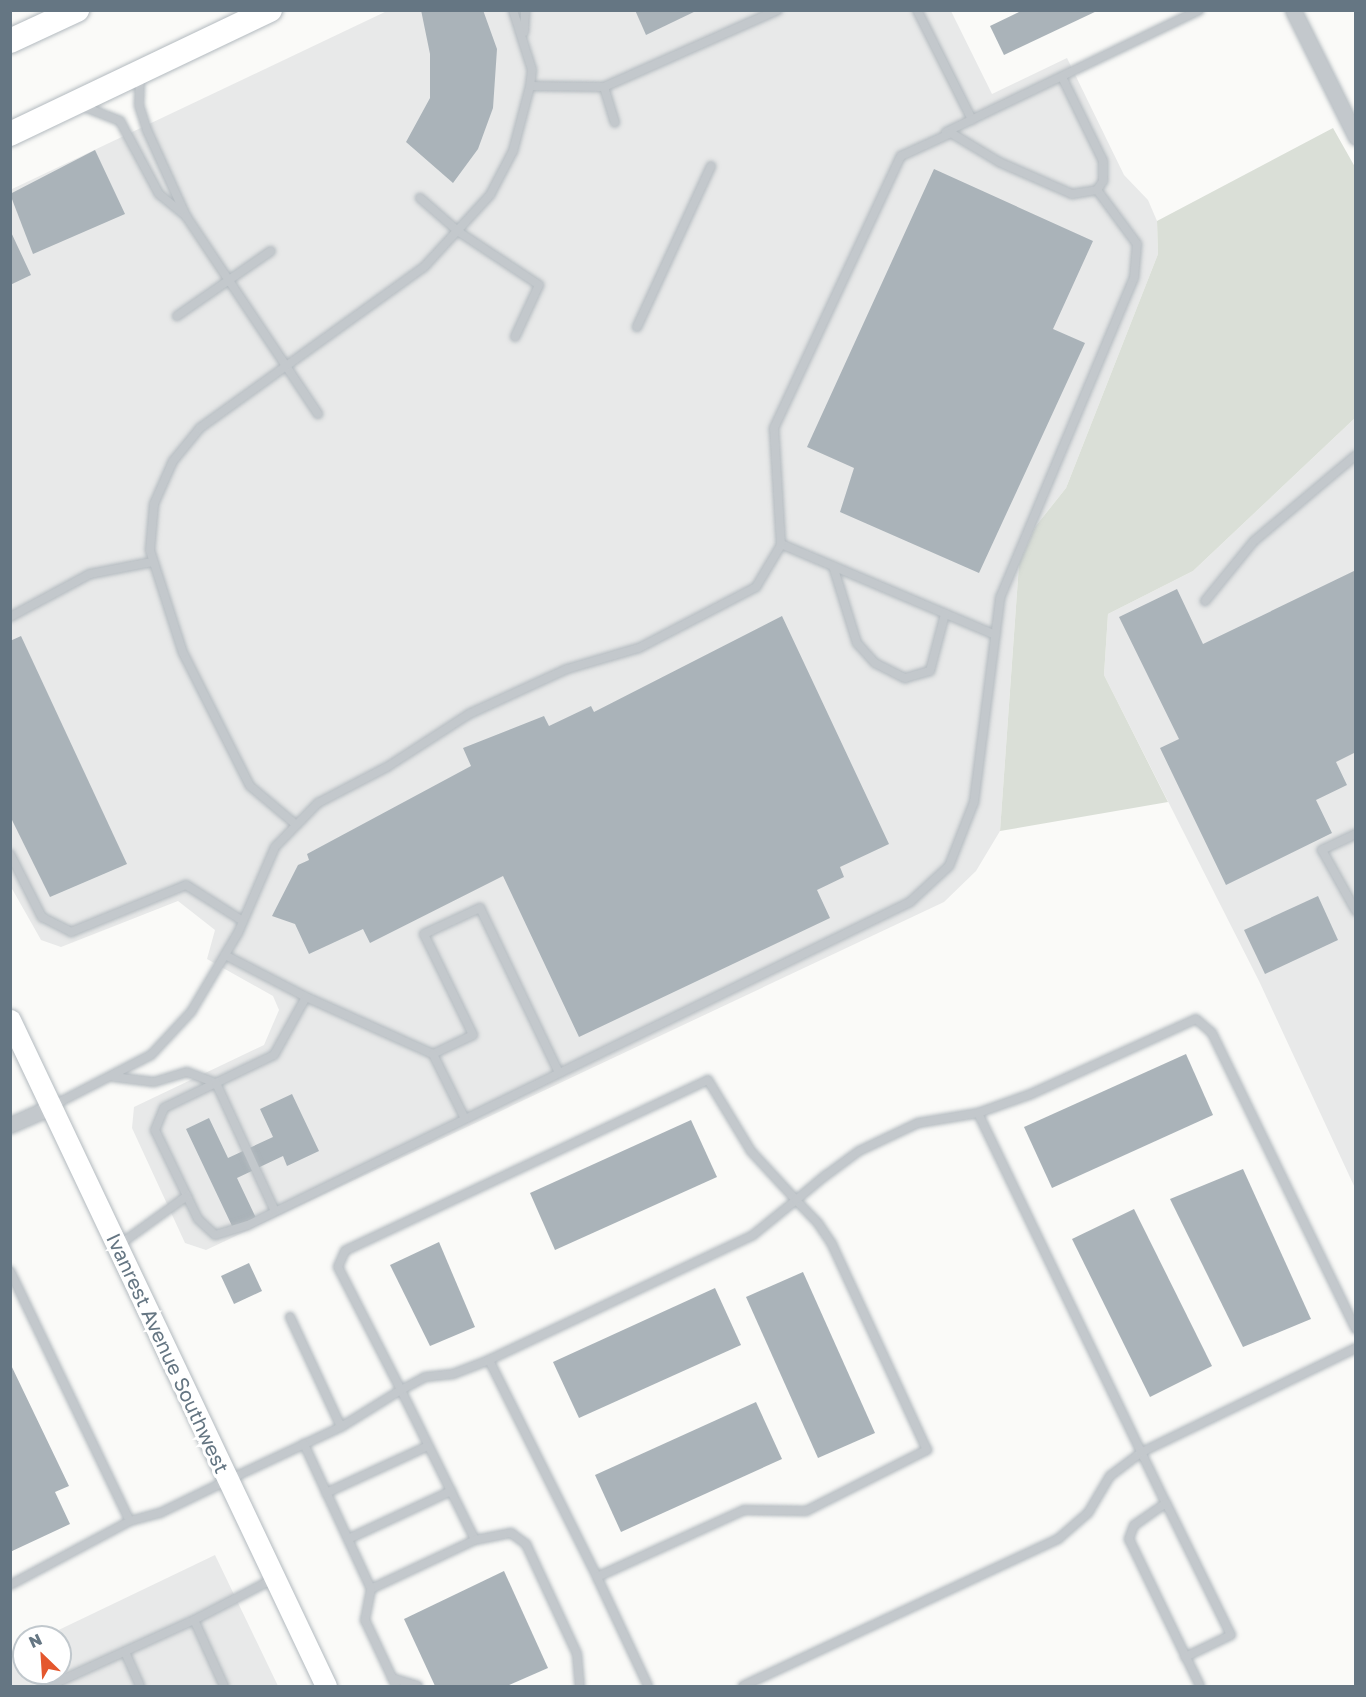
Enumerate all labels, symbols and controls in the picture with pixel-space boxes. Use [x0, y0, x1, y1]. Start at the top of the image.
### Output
street label: Ivanrest Avenue Southwest [102, 1229, 234, 1477]
north arrow [12, 1625, 72, 1685]
text: N [25, 1629, 45, 1652]

